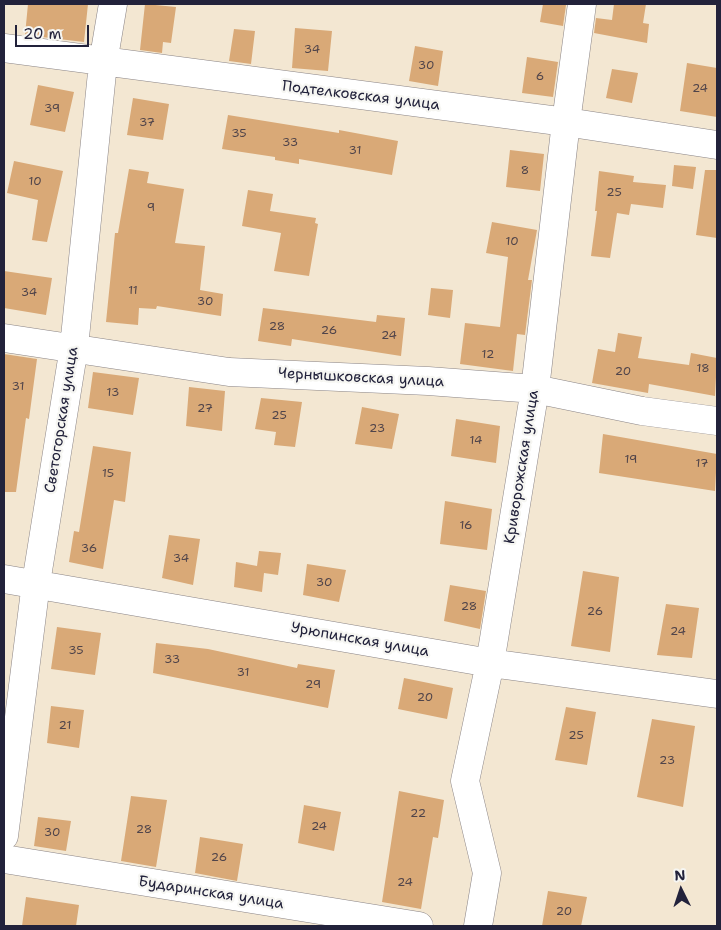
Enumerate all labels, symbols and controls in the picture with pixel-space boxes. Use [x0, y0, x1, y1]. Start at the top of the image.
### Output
scale bar [18, 15, 91, 47]
text: 20 m [23, 24, 62, 44]
house number: 34 [304, 43, 320, 57]
house number: 30 [418, 59, 434, 73]
house number: 6 [536, 70, 544, 84]
street label: Подтелковская улица [281, 77, 441, 115]
house number: 24 [692, 82, 708, 96]
house number: 39 [44, 102, 60, 116]
house number: 37 [139, 116, 155, 130]
house number: 35 [231, 127, 247, 141]
house number: 33 [282, 136, 298, 150]
house number: 31 [349, 144, 361, 158]
house number: 8 [521, 164, 529, 178]
house number: 10 [28, 175, 42, 189]
house number: 25 [606, 186, 622, 200]
house number: 9 [147, 201, 155, 215]
house number: 10 [505, 235, 519, 249]
house number: 11 [128, 284, 138, 298]
house number: 34 [21, 286, 37, 300]
house number: 30 [197, 295, 213, 309]
house number: 28 [269, 320, 285, 334]
house number: 26 [321, 324, 337, 338]
house number: 24 [381, 329, 397, 343]
street label: Светогорская улица [42, 346, 82, 494]
house number: 12 [482, 348, 494, 362]
house number: 18 [696, 362, 710, 376]
street label: Чернышковская улица [277, 365, 445, 391]
house number: 20 [615, 365, 631, 379]
house number: 31 [12, 380, 24, 394]
house number: 13 [107, 386, 119, 400]
street label: Криворожская улица [501, 389, 543, 545]
house number: 27 [197, 402, 213, 416]
house number: 25 [271, 409, 287, 423]
house number: 23 [369, 422, 385, 436]
house number: 14 [470, 434, 482, 448]
house number: 19 [625, 453, 637, 467]
house number: 17 [696, 457, 708, 471]
house number: 15 [102, 467, 114, 481]
house number: 16 [459, 519, 473, 533]
house number: 36 [81, 542, 97, 556]
house number: 34 [173, 552, 189, 566]
house number: 30 [316, 576, 332, 590]
house number: 28 [461, 600, 477, 614]
house number: 26 [587, 605, 603, 619]
street label: Урюпинская улица [289, 619, 431, 661]
house number: 24 [670, 625, 686, 639]
house number: 35 [68, 644, 84, 658]
house number: 33 [164, 653, 180, 667]
house number: 31 [237, 666, 249, 680]
house number: 29 [305, 678, 321, 692]
house number: 20 [417, 691, 433, 705]
house number: 21 [59, 719, 71, 733]
house number: 25 [568, 729, 584, 743]
house number: 23 [659, 754, 675, 768]
house number: 22 [410, 807, 426, 821]
house number: 24 [311, 820, 327, 834]
house number: 28 [136, 823, 152, 837]
house number: 30 [44, 826, 60, 840]
house number: 26 [211, 851, 227, 865]
north arrow [656, 865, 706, 915]
text: N [674, 866, 686, 884]
street label: Бударинская улица [137, 873, 285, 913]
house number: 24 [397, 876, 413, 890]
house number: 20 [556, 905, 572, 919]

